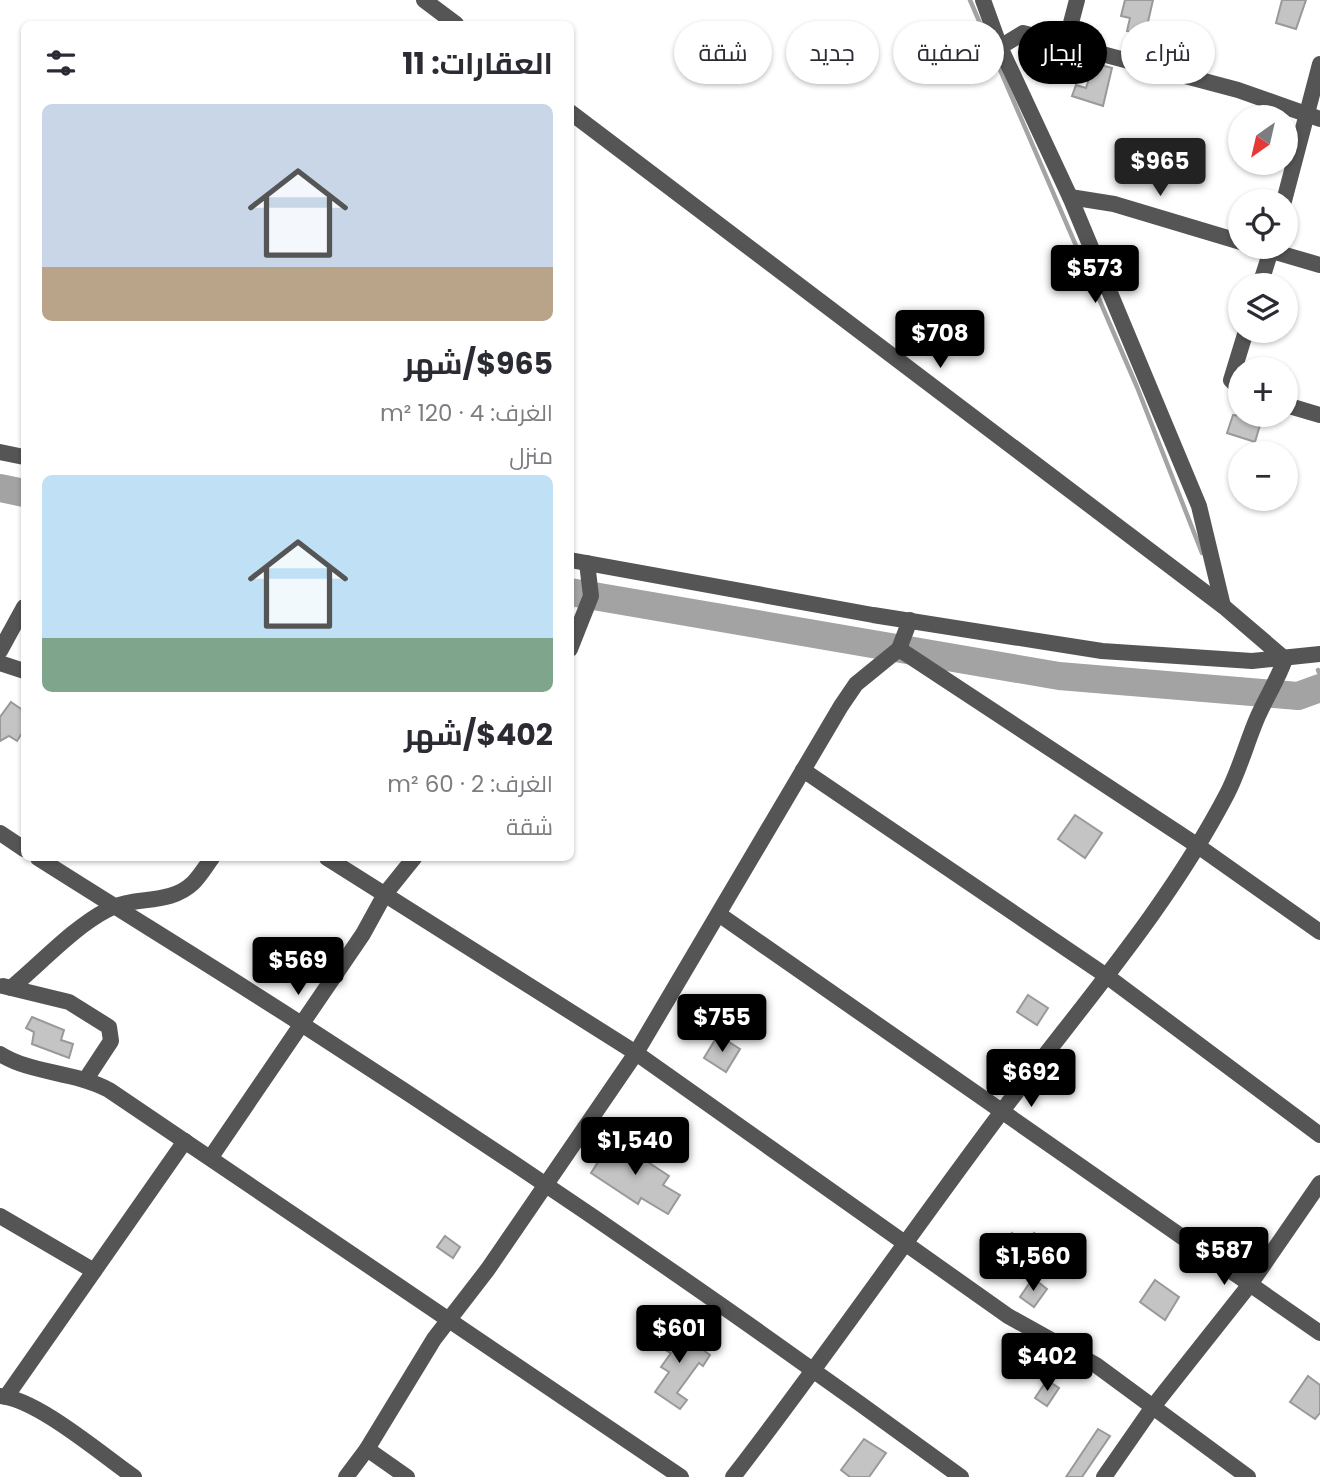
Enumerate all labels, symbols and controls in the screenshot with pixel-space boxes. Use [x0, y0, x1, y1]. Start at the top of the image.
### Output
chip: شقة [674, 21, 772, 84]
chip: جديد [786, 21, 879, 84]
chip: تصفية [893, 21, 1004, 84]
chip: إيجار [1018, 21, 1107, 84]
chip: شراء [1121, 21, 1215, 84]
text: العقارات: 11 [402, 42, 553, 85]
icon: filters [42, 44, 80, 82]
north arrow [1228, 105, 1298, 175]
map controls [1228, 105, 1298, 511]
pin: $965 [1119, 138, 1201, 198]
text: $965 [1131, 145, 1189, 177]
icon: home [235, 150, 361, 276]
button: locate [1228, 189, 1298, 259]
pin: $573 [1054, 246, 1136, 305]
text: $573 [1067, 252, 1123, 284]
button: layers [1228, 273, 1298, 343]
pin: $708 [899, 310, 981, 370]
text: $708 [911, 317, 969, 349]
text: $965/شهر [404, 342, 553, 385]
button: + [1228, 357, 1298, 427]
text: الغرف: 4 · 120 m² [380, 397, 553, 429]
text: منزل [509, 440, 553, 472]
button: − [1228, 441, 1298, 511]
icon: home [235, 521, 361, 647]
text: $402/شهر [404, 713, 553, 756]
text: الغرف: 2 · 60 m² [387, 768, 553, 800]
text: شقة [506, 811, 553, 843]
pin: $569 [257, 937, 339, 997]
text: $569 [269, 944, 327, 976]
pin: $755 [681, 995, 763, 1054]
text: $755 [693, 1001, 751, 1033]
pin: $692 [990, 1050, 1072, 1109]
text: $692 [1002, 1056, 1060, 1088]
pin: $1,540 [578, 1118, 692, 1177]
text: $1,540 [597, 1124, 673, 1156]
pin: $587 [1183, 1228, 1265, 1287]
pin: $1,560 [976, 1234, 1090, 1293]
text: $587 [1195, 1234, 1253, 1266]
text: $1,560 [996, 1240, 1070, 1272]
pin: $601 [638, 1306, 720, 1365]
text: $601 [652, 1312, 706, 1344]
pin: $402 [1006, 1334, 1088, 1393]
text: $402 [1018, 1340, 1076, 1372]

